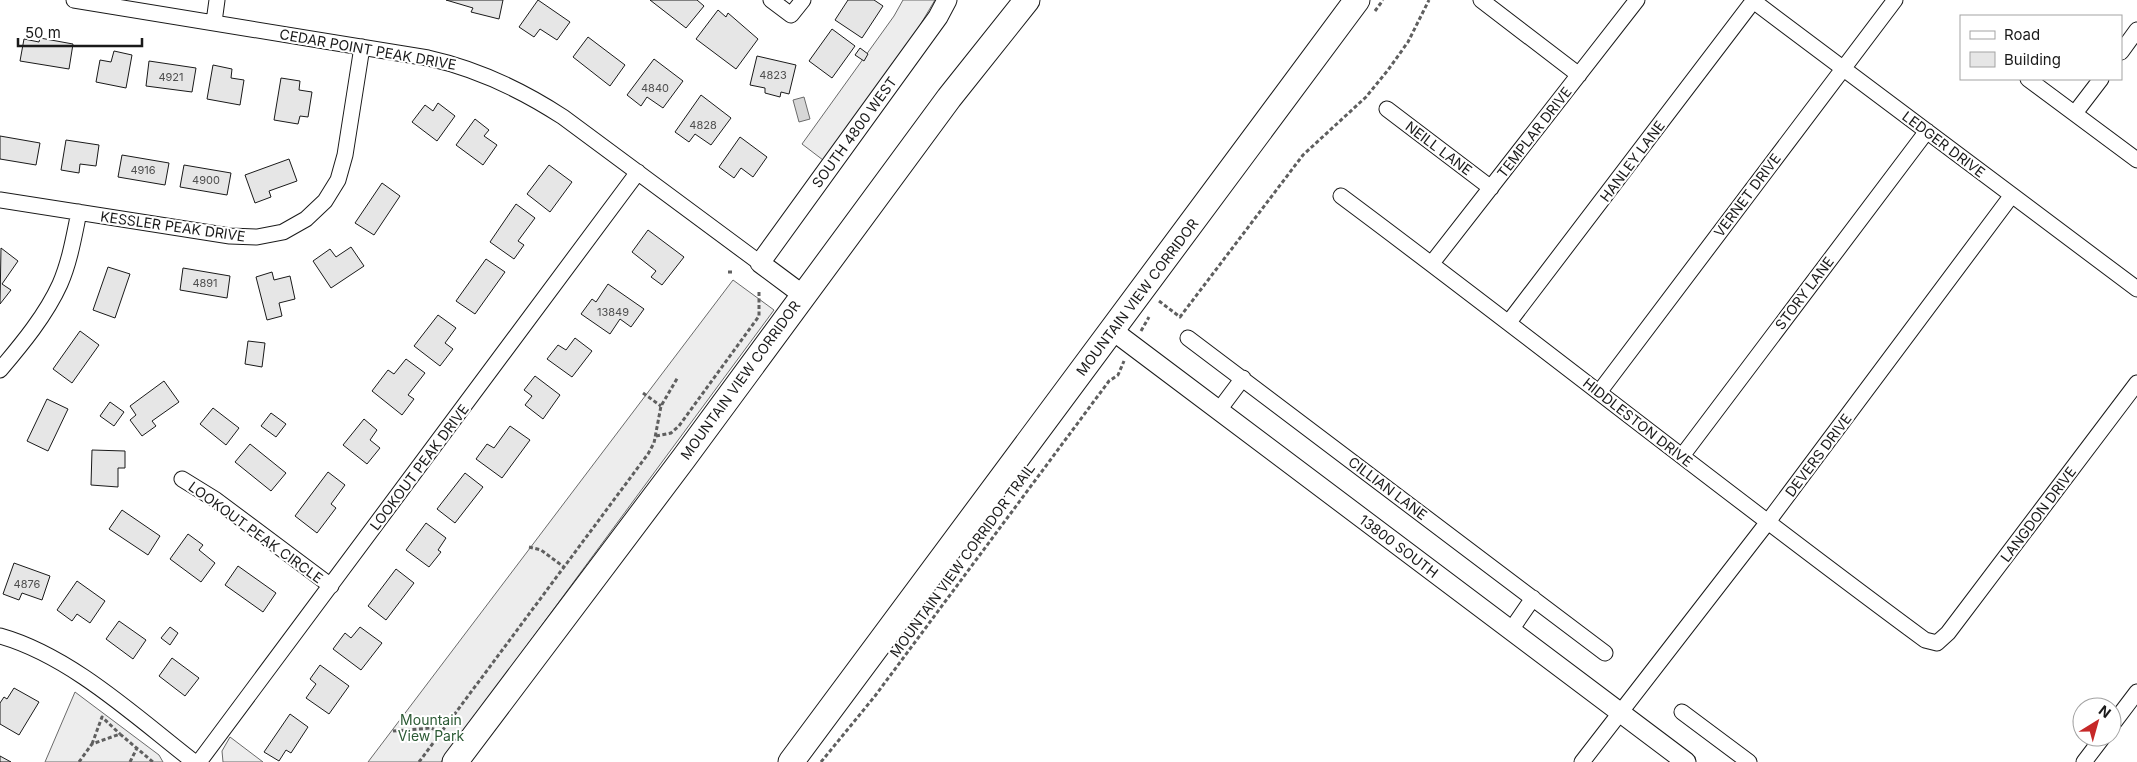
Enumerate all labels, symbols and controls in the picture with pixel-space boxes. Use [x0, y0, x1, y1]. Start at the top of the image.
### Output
scale bar [18, 15, 141, 47]
legend [1960, 15, 2122, 80]
text: 50 m [25, 23, 61, 42]
street label: CEDAR POINT PEAK DRIVE [278, 25, 458, 73]
text: Road [2004, 25, 2040, 44]
text: Building [2004, 50, 2061, 69]
house number: 4823 [759, 68, 787, 82]
house number: 4921 [158, 70, 184, 84]
street label: SOUTH 4800 WEST [808, 73, 900, 191]
house number: 4840 [641, 81, 669, 95]
street label: TEMPLAR DRIVE [1493, 83, 1575, 181]
street label: LEDGER DRIVE [1899, 107, 1989, 181]
street label: NEILL LANE [1402, 117, 1476, 179]
street label: HANLEY LANE [1596, 117, 1668, 205]
house number: 4828 [689, 118, 717, 132]
street label: VERNET DRIVE [1710, 150, 1784, 240]
house number: 4916 [130, 163, 156, 177]
house number: 4900 [192, 173, 220, 187]
street label: KESSLER PEAK DRIVE [99, 207, 247, 245]
street label: MOUNTAIN VIEW CORRIDOR [1072, 215, 1202, 379]
street label: STORY LANE [1771, 253, 1837, 333]
house number: 4891 [192, 276, 218, 290]
street label: MOUNTAIN VIEW CORRIDOR [677, 297, 803, 463]
house number: 13849 [597, 305, 629, 319]
street label: HIDDLESTON DRIVE [1580, 374, 1696, 470]
street label: LOOKOUT PEAK DRIVE [366, 401, 472, 533]
street label: DEVERS DRIVE [1781, 410, 1855, 500]
street label: CILLIAN LANE [1345, 453, 1431, 523]
street label: MOUNTAIN VIEW CORRIDOR TRAIL [886, 460, 1038, 660]
street label: LANGDON DRIVE [1997, 463, 2079, 565]
street label: LOOKOUT PEAK CIRCLE [186, 478, 326, 586]
street label: 13800 SOUTH [1356, 511, 1442, 581]
house number: 4876 [14, 577, 41, 591]
north arrow [2072, 697, 2122, 747]
text: N [2096, 701, 2115, 721]
park label: Mountain View Park [398, 711, 464, 744]

